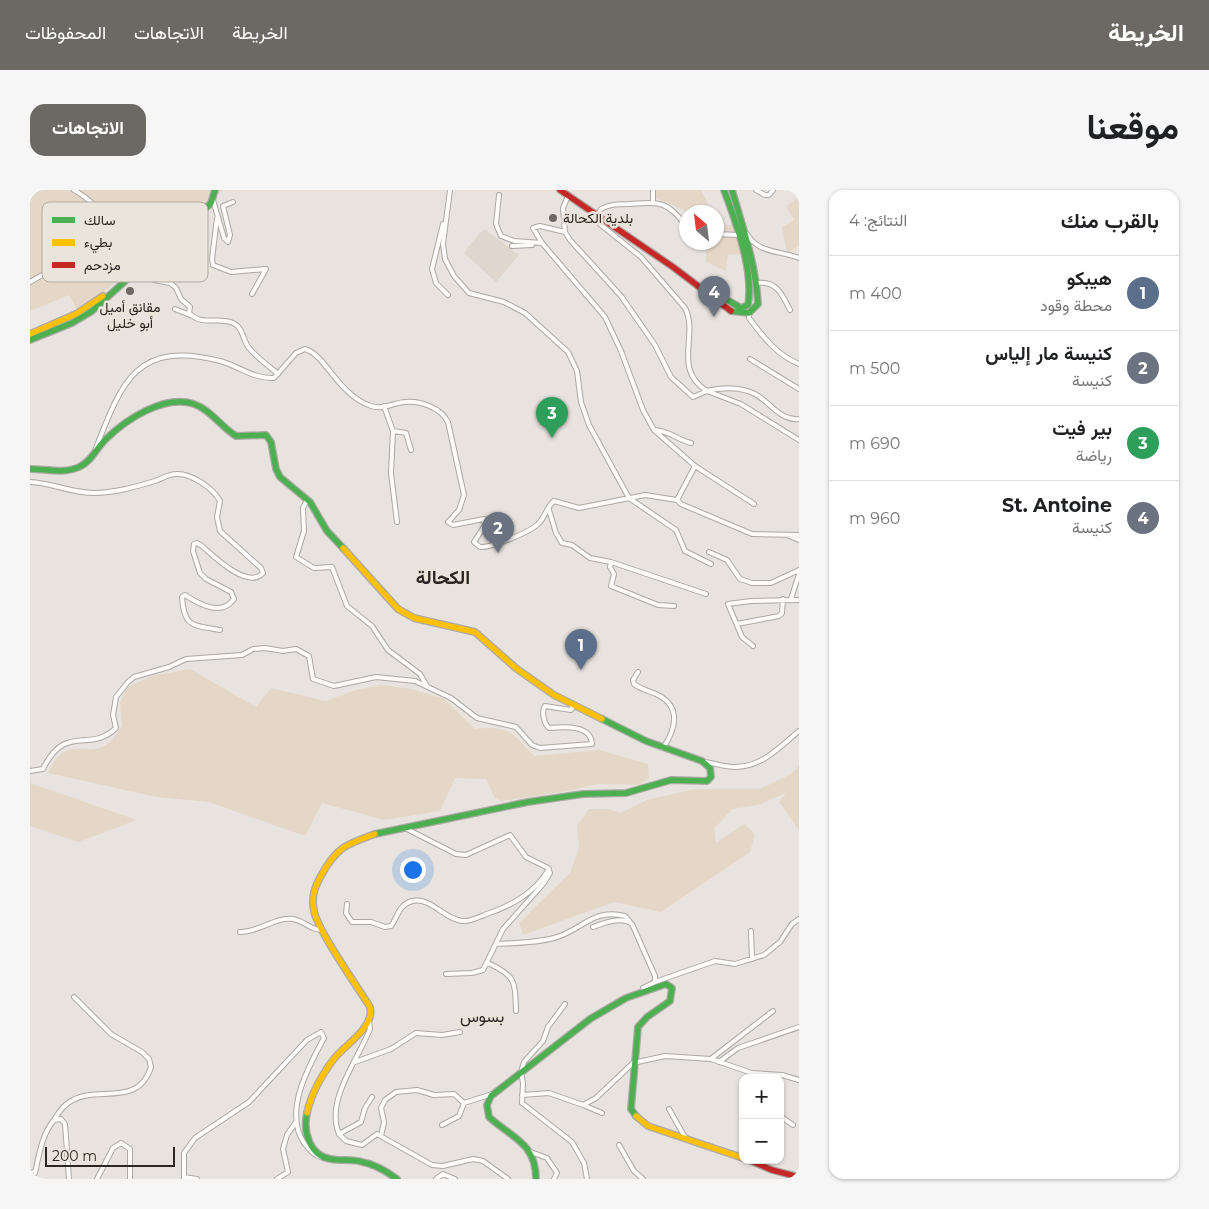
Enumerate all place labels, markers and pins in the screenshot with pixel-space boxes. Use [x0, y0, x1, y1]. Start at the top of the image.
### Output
place label: بلدية الكحالة [563, 209, 633, 227]
marker: بلدية الكحالة [547, 212, 559, 224]
pin: 4 [698, 276, 730, 317]
marker: مقانق أميل أبو خليل [124, 285, 136, 297]
place label: مقانق أميل أبو خليل [99, 298, 161, 332]
pin: 3 [536, 397, 568, 438]
pin: 2 [482, 512, 514, 553]
pin: 1 [565, 629, 597, 670]

